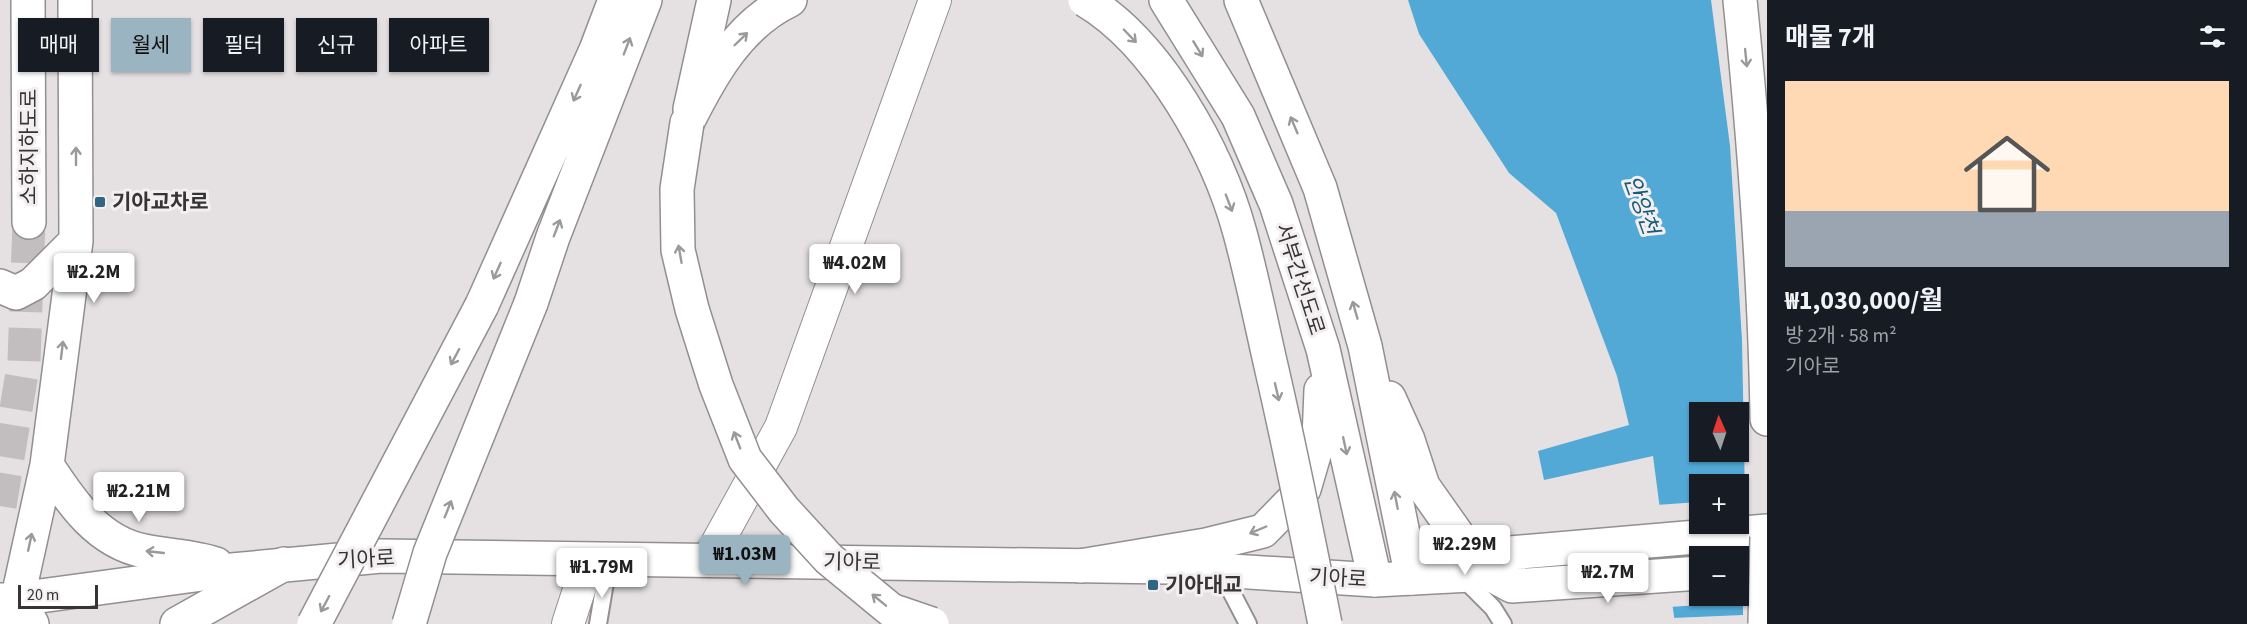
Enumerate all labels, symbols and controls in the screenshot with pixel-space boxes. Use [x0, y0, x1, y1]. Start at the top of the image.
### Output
chip: 매매 [18, 18, 99, 72]
chip: 월세 [111, 18, 191, 72]
chip: 필터 [203, 18, 284, 72]
chip: 신규 [296, 18, 377, 72]
chip: 아파트 [389, 18, 489, 72]
text: 매물 7개 [1785, 19, 1876, 56]
icon: filters [2196, 20, 2229, 53]
one-way arrow [1123, 29, 1137, 44]
one-way arrow [733, 31, 748, 46]
one-way arrow [622, 37, 633, 56]
one-way arrow [1192, 40, 1204, 57]
one-way arrow [1741, 48, 1752, 68]
one-way arrow [571, 84, 582, 102]
street label: 소하지하도로 [14, 89, 44, 205]
one-way arrow [1288, 116, 1299, 135]
icon: home [1953, 120, 2061, 228]
one-way arrow [70, 146, 82, 166]
water label: 안양천 [1616, 171, 1667, 242]
place label: 기아교차로 [112, 187, 209, 217]
one-way arrow [1224, 193, 1235, 212]
marker: 기아교차로 [93, 195, 107, 209]
one-way arrow [552, 219, 563, 237]
street label: 서부간선도로 [1268, 219, 1332, 339]
pin: ₩4.02M [806, 244, 904, 295]
one-way arrow [674, 245, 685, 264]
text: ₩4.02M [823, 249, 887, 277]
pin: ₩2.2M [52, 253, 136, 304]
text: ₩2.2M [68, 258, 120, 286]
one-way arrow [491, 262, 502, 280]
text: ₩1,030,000/월 [1785, 282, 1943, 319]
one-way arrow [1348, 301, 1360, 320]
text: 방 2개 · 58 m² [1785, 322, 1897, 350]
one-way arrow [56, 340, 67, 360]
one-way arrow [449, 347, 460, 365]
text: 기아로 [1785, 353, 1840, 381]
one-way arrow [1271, 382, 1283, 401]
north arrow [1689, 402, 1749, 462]
map controls [1689, 402, 1749, 606]
one-way arrow [731, 431, 742, 450]
one-way arrow [1340, 436, 1351, 456]
pin: ₩2.21M [90, 472, 188, 523]
button: + [1689, 474, 1749, 534]
text: ₩2.21M [107, 477, 171, 505]
one-way arrow [1390, 491, 1401, 510]
one-way arrow [443, 500, 454, 519]
one-way arrow [1249, 525, 1267, 536]
pin: ₩2.29M [1416, 525, 1514, 576]
text: ₩2.29M [1433, 530, 1497, 558]
one-way arrow [25, 533, 36, 552]
pin: ₩1.03M [696, 535, 794, 586]
text: ₩1.03M [713, 540, 777, 568]
street label: 기아로 [336, 543, 396, 575]
street label: 기아로 [823, 546, 881, 578]
button: − [1689, 546, 1749, 606]
one-way arrow [145, 547, 165, 558]
pin: ₩1.79M [553, 548, 651, 599]
text: ₩1.79M [570, 553, 634, 581]
pin: ₩2.7M [1566, 553, 1650, 604]
text: ₩2.7M [1582, 558, 1634, 586]
street label: 기아로 [1308, 562, 1368, 594]
place label: 기아대교 [1165, 570, 1242, 600]
marker: 기아대교 [1146, 578, 1160, 592]
scale bar [18, 582, 98, 610]
text: 20 m [27, 584, 59, 606]
one-way arrow [871, 593, 887, 606]
one-way arrow [319, 594, 330, 612]

